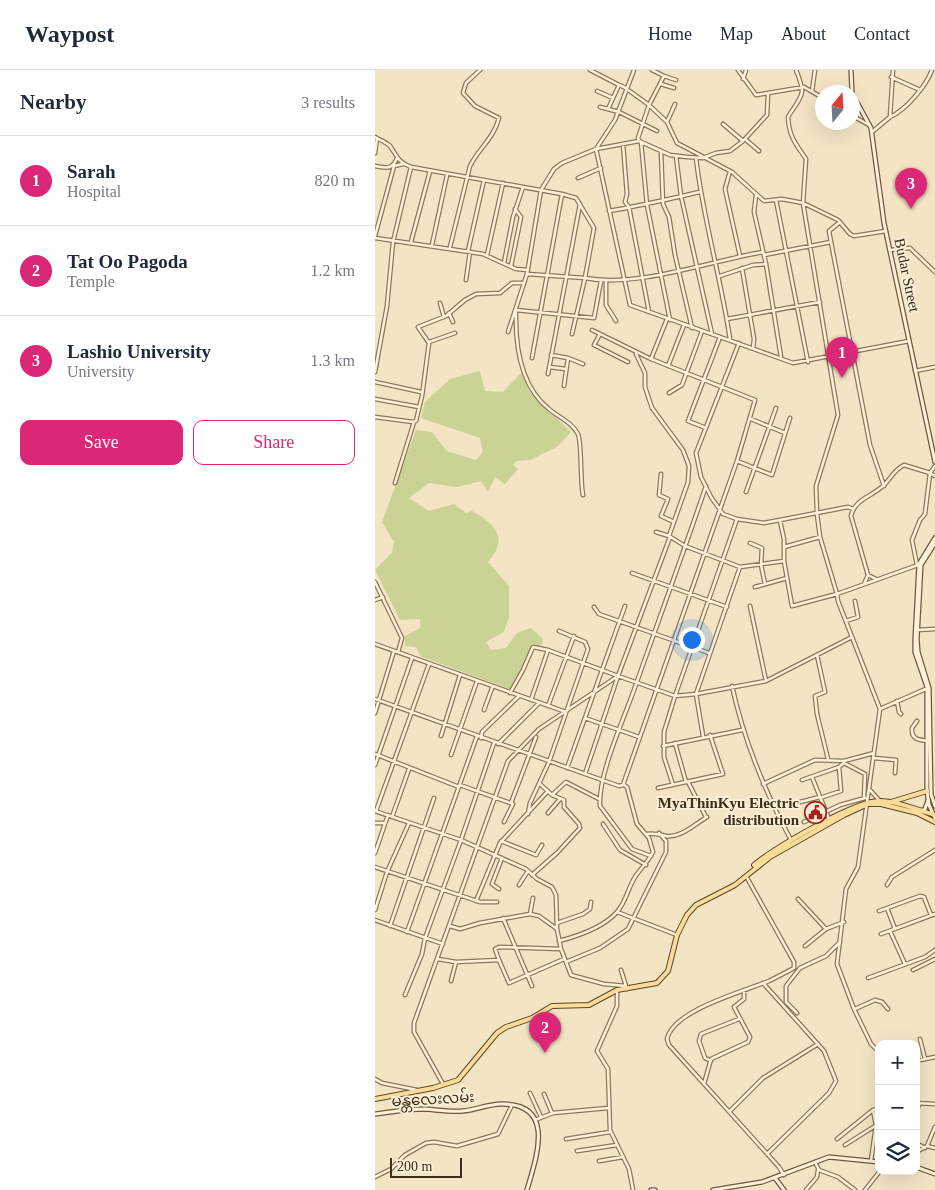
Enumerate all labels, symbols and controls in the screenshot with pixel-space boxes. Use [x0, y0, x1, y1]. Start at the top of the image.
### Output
text: Waypost [25, 21, 114, 47]
text: Home [648, 24, 692, 44]
text: Map [720, 24, 753, 44]
text: About [781, 24, 826, 44]
text: Contact [854, 24, 910, 44]
north arrow [815, 85, 860, 130]
text: Nearby [20, 90, 87, 114]
text: 3 results [301, 94, 355, 111]
text: Sarah [67, 161, 116, 182]
pin: 3 [895, 168, 927, 209]
text: 1 [32, 172, 40, 189]
text: 820 m [315, 172, 355, 189]
text: Hospital [67, 183, 121, 200]
street label: Budar Street [891, 236, 923, 314]
text: Tat Oo Pagoda [67, 251, 188, 272]
text: 2 [32, 262, 40, 279]
text: 1.2 km [311, 262, 355, 279]
text: Temple [67, 273, 115, 290]
pin: 1 [826, 337, 858, 378]
text: Lashio University [67, 341, 211, 362]
text: 3 [32, 352, 40, 369]
text: 1.3 km [311, 352, 355, 369]
text: University [67, 363, 135, 380]
button: Save [20, 420, 183, 465]
button: Share [193, 420, 355, 465]
your location [679, 627, 705, 653]
place label: MyaThinKyu Electric distribution [658, 795, 800, 828]
public building icon: MyaThinKyu Electric distribution [803, 800, 827, 824]
pin: 2 [529, 1012, 561, 1053]
map controls [875, 1040, 920, 1175]
button: + [875, 1040, 920, 1085]
button: − [875, 1085, 920, 1130]
street label: မန္တလေးလမ်း [391, 1087, 475, 1113]
button: layers [875, 1130, 920, 1175]
scale bar [390, 1155, 463, 1178]
text: 200 m [397, 1159, 432, 1174]

